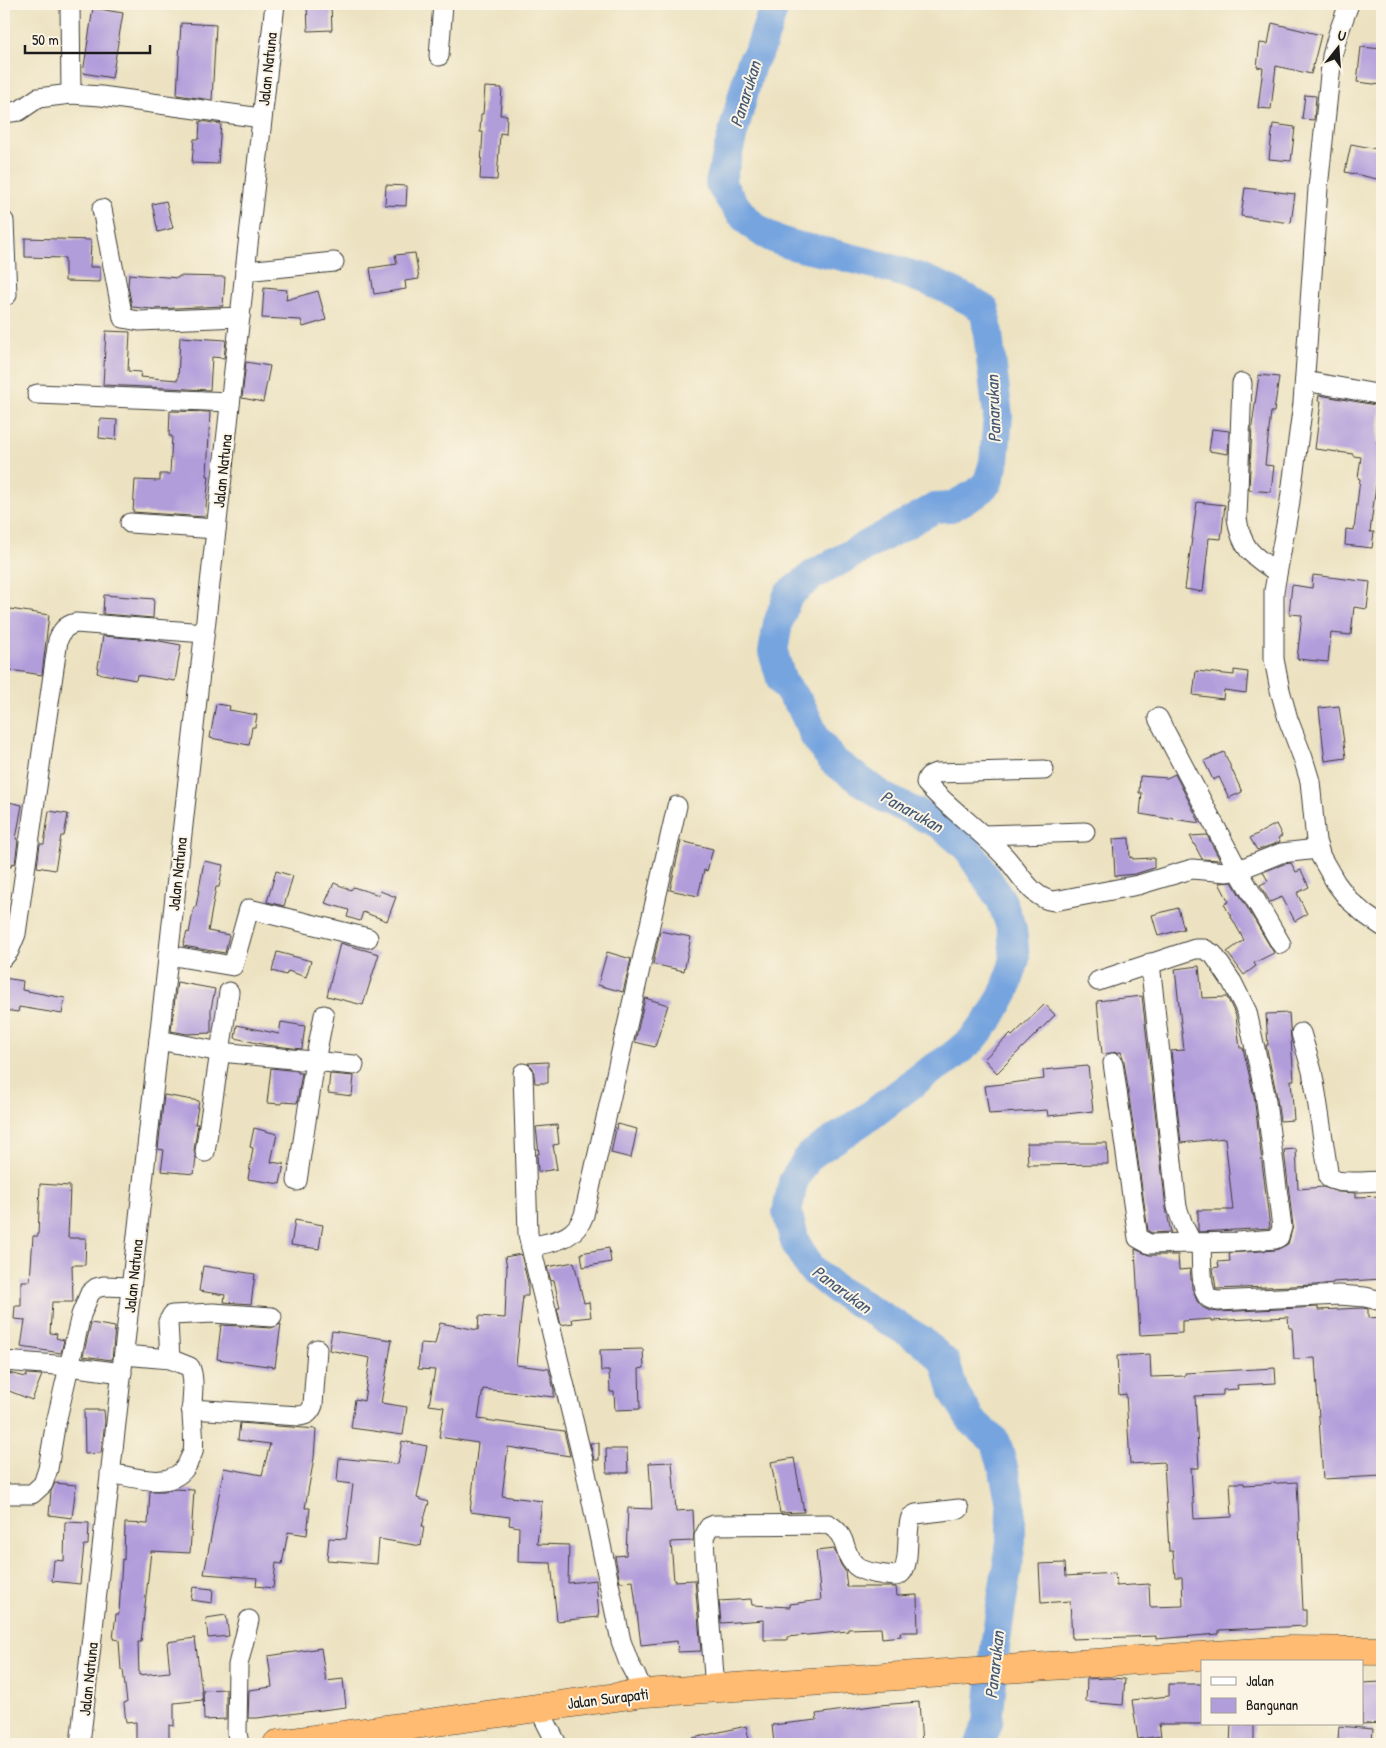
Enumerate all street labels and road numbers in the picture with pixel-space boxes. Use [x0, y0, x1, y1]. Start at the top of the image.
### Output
street label: Jalan Natuna [252, 31, 282, 107]
street label: Jalan Natuna [207, 433, 237, 509]
street label: Jalan Natuna [162, 836, 192, 912]
street label: Jalan Natuna [118, 1238, 148, 1314]
street label: Jalan Natuna [73, 1641, 103, 1717]
street label: Jalan Surapati [566, 1682, 650, 1714]

